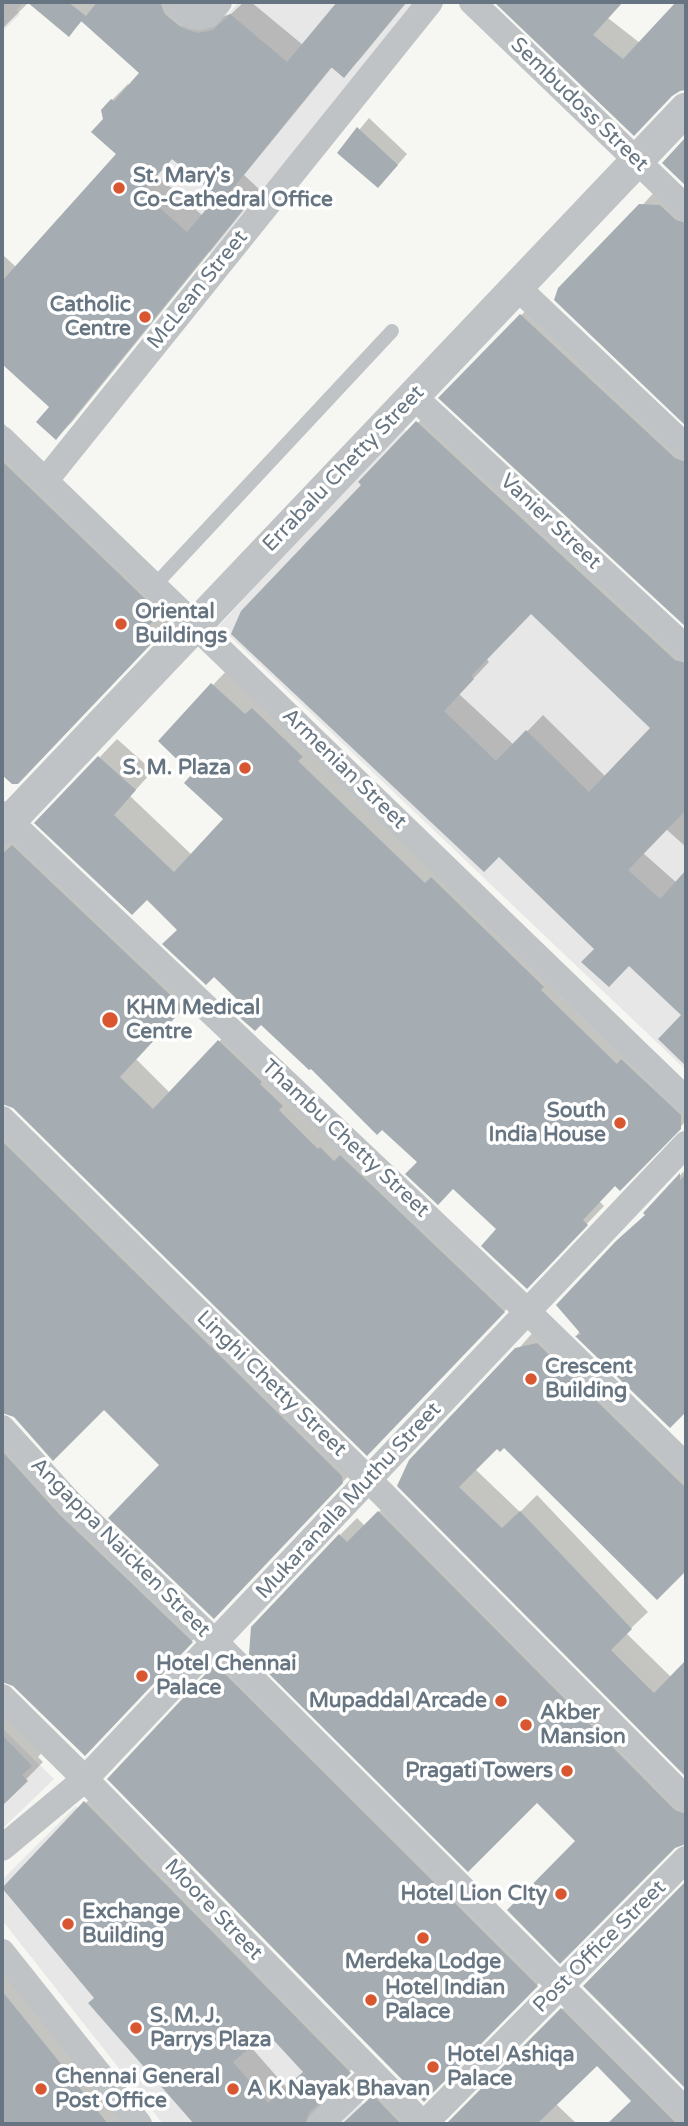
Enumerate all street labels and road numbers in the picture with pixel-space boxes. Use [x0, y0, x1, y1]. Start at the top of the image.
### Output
street label: Sembudoss Street [505, 33, 653, 177]
street label: McLean Street [143, 226, 253, 354]
street label: Errabalu Chetty Street [258, 381, 430, 557]
street label: Vanier Street [494, 469, 606, 575]
street label: Armenian Street [277, 703, 411, 835]
street label: Thambu Chetty Street [256, 1055, 434, 1223]
street label: Linghi Chetty Street [191, 1306, 351, 1462]
street label: Mukaranalla Muthu Street [251, 1397, 447, 1605]
street label: Angappa Naicken Street [25, 1453, 215, 1643]
street label: Moore Street [159, 1854, 267, 1966]
street label: Post Office Street [528, 1875, 672, 2019]

